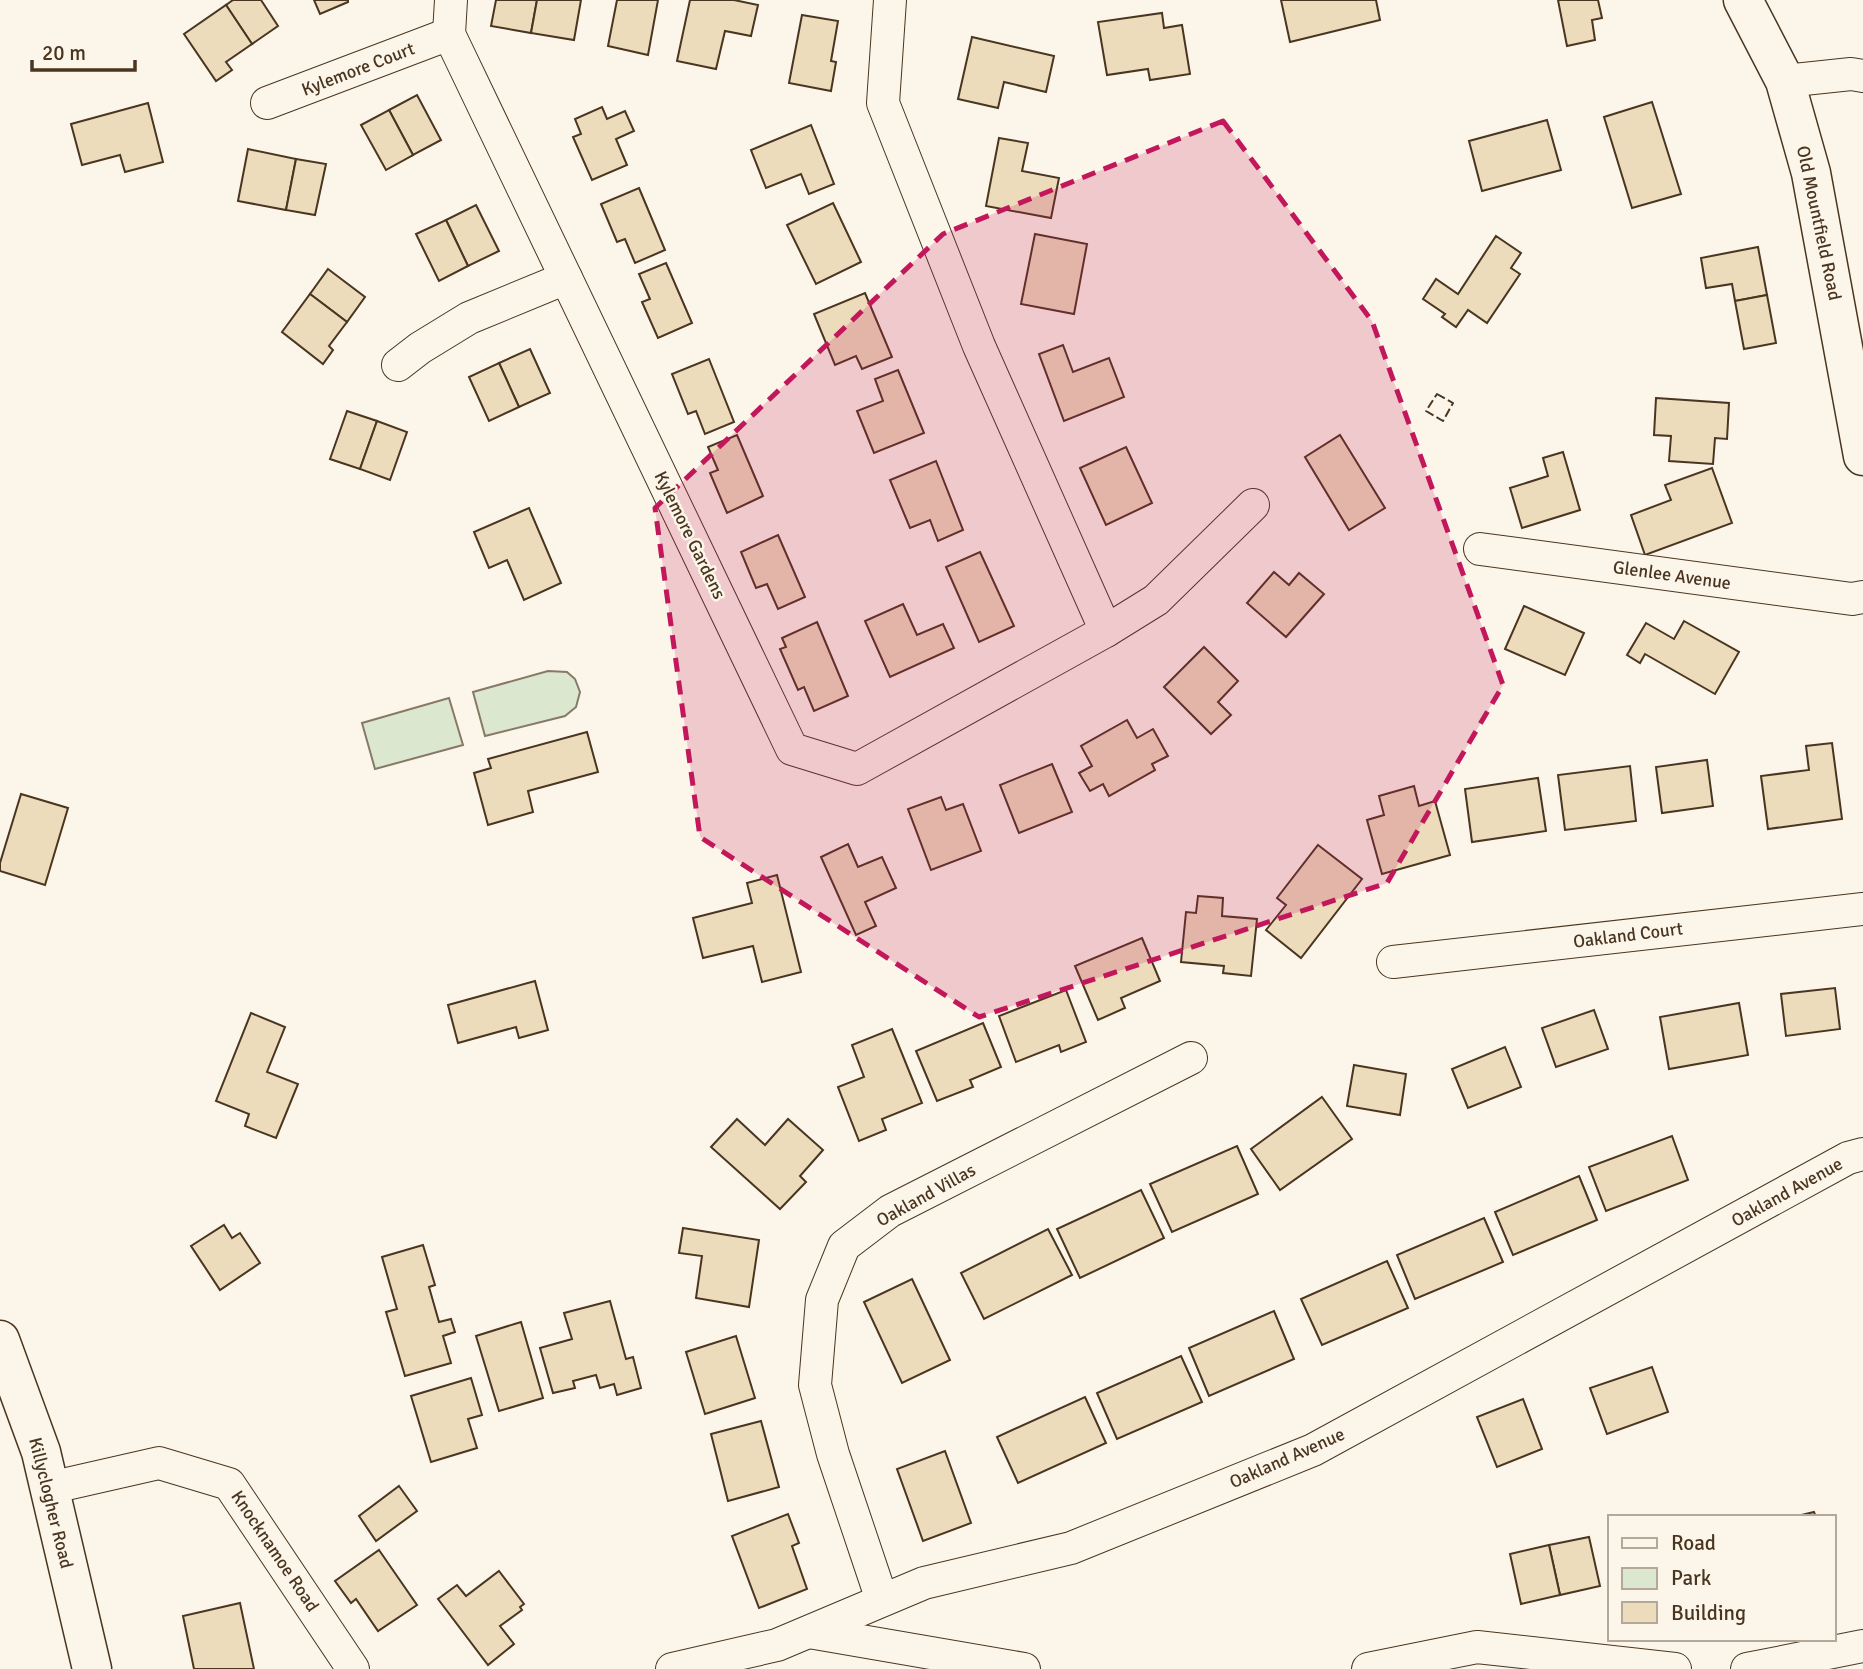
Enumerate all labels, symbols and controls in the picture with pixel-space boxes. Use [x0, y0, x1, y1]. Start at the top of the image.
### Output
scale bar [32, 28, 135, 72]
street label: Kylemore Court [298, 37, 418, 101]
text: 20 m [42, 40, 86, 66]
street label: Old Mountfield Road [1792, 144, 1846, 302]
street label: Kylemore Gardens [650, 468, 730, 603]
street label: Glenlee Avenue [1612, 556, 1732, 594]
street label: Oakland Court [1572, 917, 1684, 953]
street label: Oakland Avenue [1728, 1152, 1846, 1232]
street label: Oakland Villas [873, 1159, 979, 1231]
street label: Oakland Avenue [1226, 1423, 1348, 1493]
street label: Killyclogher Road [24, 1435, 78, 1571]
street label: Knocknamoe Road [226, 1486, 324, 1616]
legend [1608, 1515, 1835, 1641]
text: Road [1671, 1530, 1716, 1556]
text: Park [1671, 1565, 1712, 1591]
text: Building [1671, 1600, 1746, 1626]

